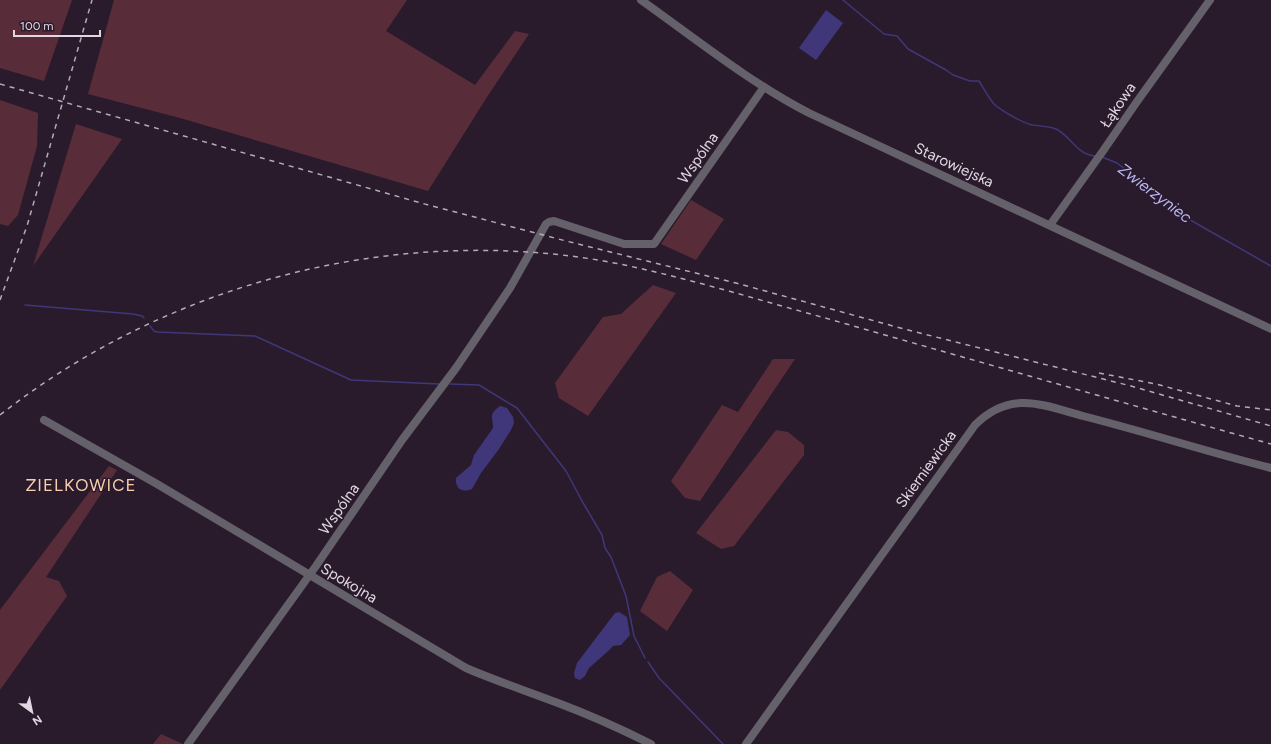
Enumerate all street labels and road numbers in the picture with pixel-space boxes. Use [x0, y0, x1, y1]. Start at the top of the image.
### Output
street label: Łąkowa [1096, 79, 1140, 131]
street label: Wspólna [674, 129, 722, 187]
street label: Starowiejska [912, 139, 996, 191]
street label: Skierniewicka [892, 427, 960, 511]
street label: Wspólna [315, 480, 363, 538]
street label: Spokojna [318, 559, 380, 607]

